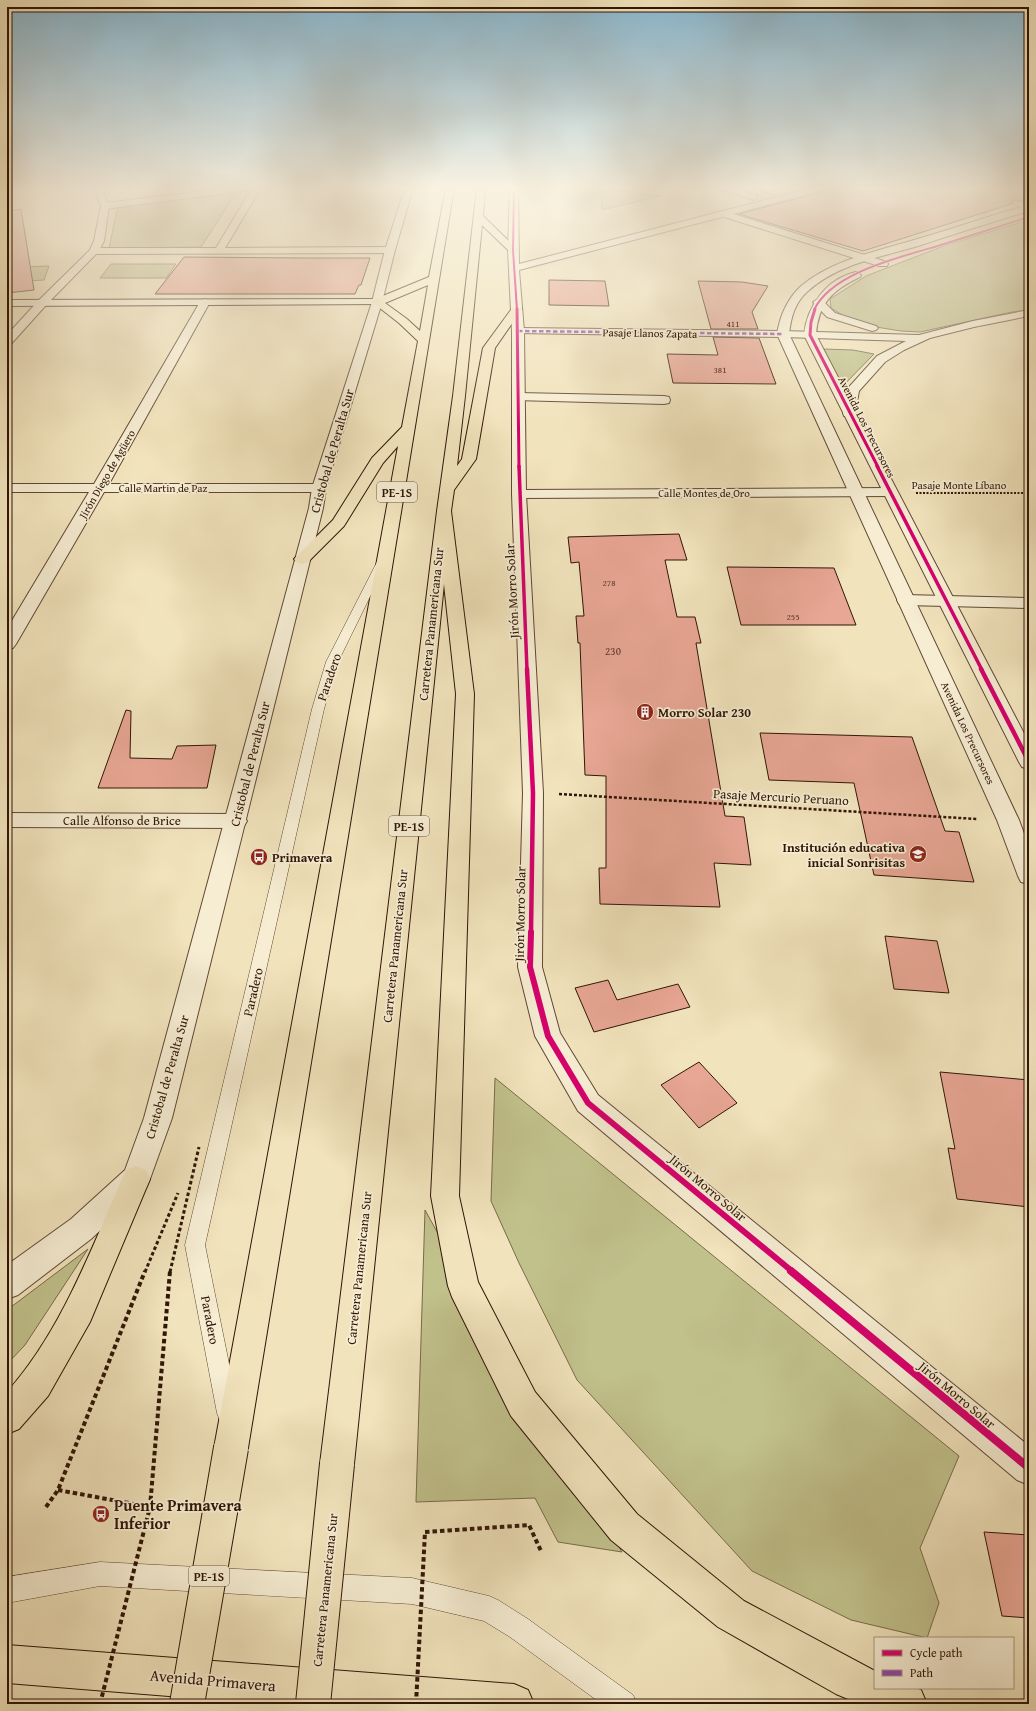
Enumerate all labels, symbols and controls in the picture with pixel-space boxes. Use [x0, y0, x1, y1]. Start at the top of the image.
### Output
house number: 411 [727, 317, 740, 330]
street label: Pasaje Llanos Zapata [603, 324, 698, 342]
house number: 381 [714, 363, 727, 376]
street label: Avenida Los Precursores [835, 374, 899, 480]
street label: Cristobal de Peralta Sur [305, 386, 359, 515]
street label: Jirón Diego de Agüero [74, 426, 139, 523]
street label: Pasaje Monte Líbano [912, 477, 1007, 493]
street label: Calle Martin de Paz [119, 480, 208, 496]
road number: PE-1S [377, 482, 417, 502]
street label: Calle Montes de Oro [658, 485, 750, 501]
street label: Jirón Morro Solar [500, 542, 524, 641]
street label: Carretera Panamericana Sur [414, 546, 449, 702]
house number: 278 [603, 576, 616, 589]
house number: 255 [787, 610, 800, 623]
house number: 230 [605, 643, 621, 659]
street label: Paradero [312, 650, 346, 703]
street label: Avenida Los Precursores [937, 679, 999, 787]
street label: Cristobal de Peralta Sur [225, 699, 275, 828]
building icon: Morro Solar 230 [635, 702, 655, 722]
place label: Morro Solar 230 [658, 703, 751, 722]
street label: Pasaje Mercurio Peruano [713, 784, 850, 810]
street label: Calle Alfonso de Brice [63, 811, 181, 830]
road number: PE-1S [389, 816, 429, 836]
place label: Institución educativa inicial Sonrisitas [783, 838, 905, 872]
school or university icon: Institución educativa inicial Sonrisitas [908, 844, 928, 864]
bus stop icon: Primavera [249, 847, 269, 867]
place label: Primavera [272, 848, 333, 867]
street label: Jirón Morro Solar [510, 866, 530, 964]
street label: Carretera Panamericana Sur [378, 868, 413, 1024]
street label: Paradero [238, 965, 268, 1018]
street label: Cristobal de Peralta Sur [140, 1012, 194, 1141]
street label: Jirón Morro Solar [664, 1149, 751, 1226]
street label: Carretera Panamericana Sur [342, 1190, 377, 1346]
street label: Paradero [196, 1294, 224, 1346]
street label: Jirón Morro Solar [913, 1356, 1000, 1433]
place label: Puente Primavera Inferior [114, 1493, 242, 1535]
bus stop icon: Puente Primavera Inferior [91, 1504, 111, 1524]
street label: Carretera Panamericana Sur [308, 1512, 343, 1668]
road number: PE-1S [189, 1566, 229, 1586]
legend [874, 1637, 1014, 1689]
text: Cycle path [910, 1644, 963, 1661]
street label: Avenida Primavera [149, 1663, 277, 1697]
text: Path [910, 1664, 933, 1681]

